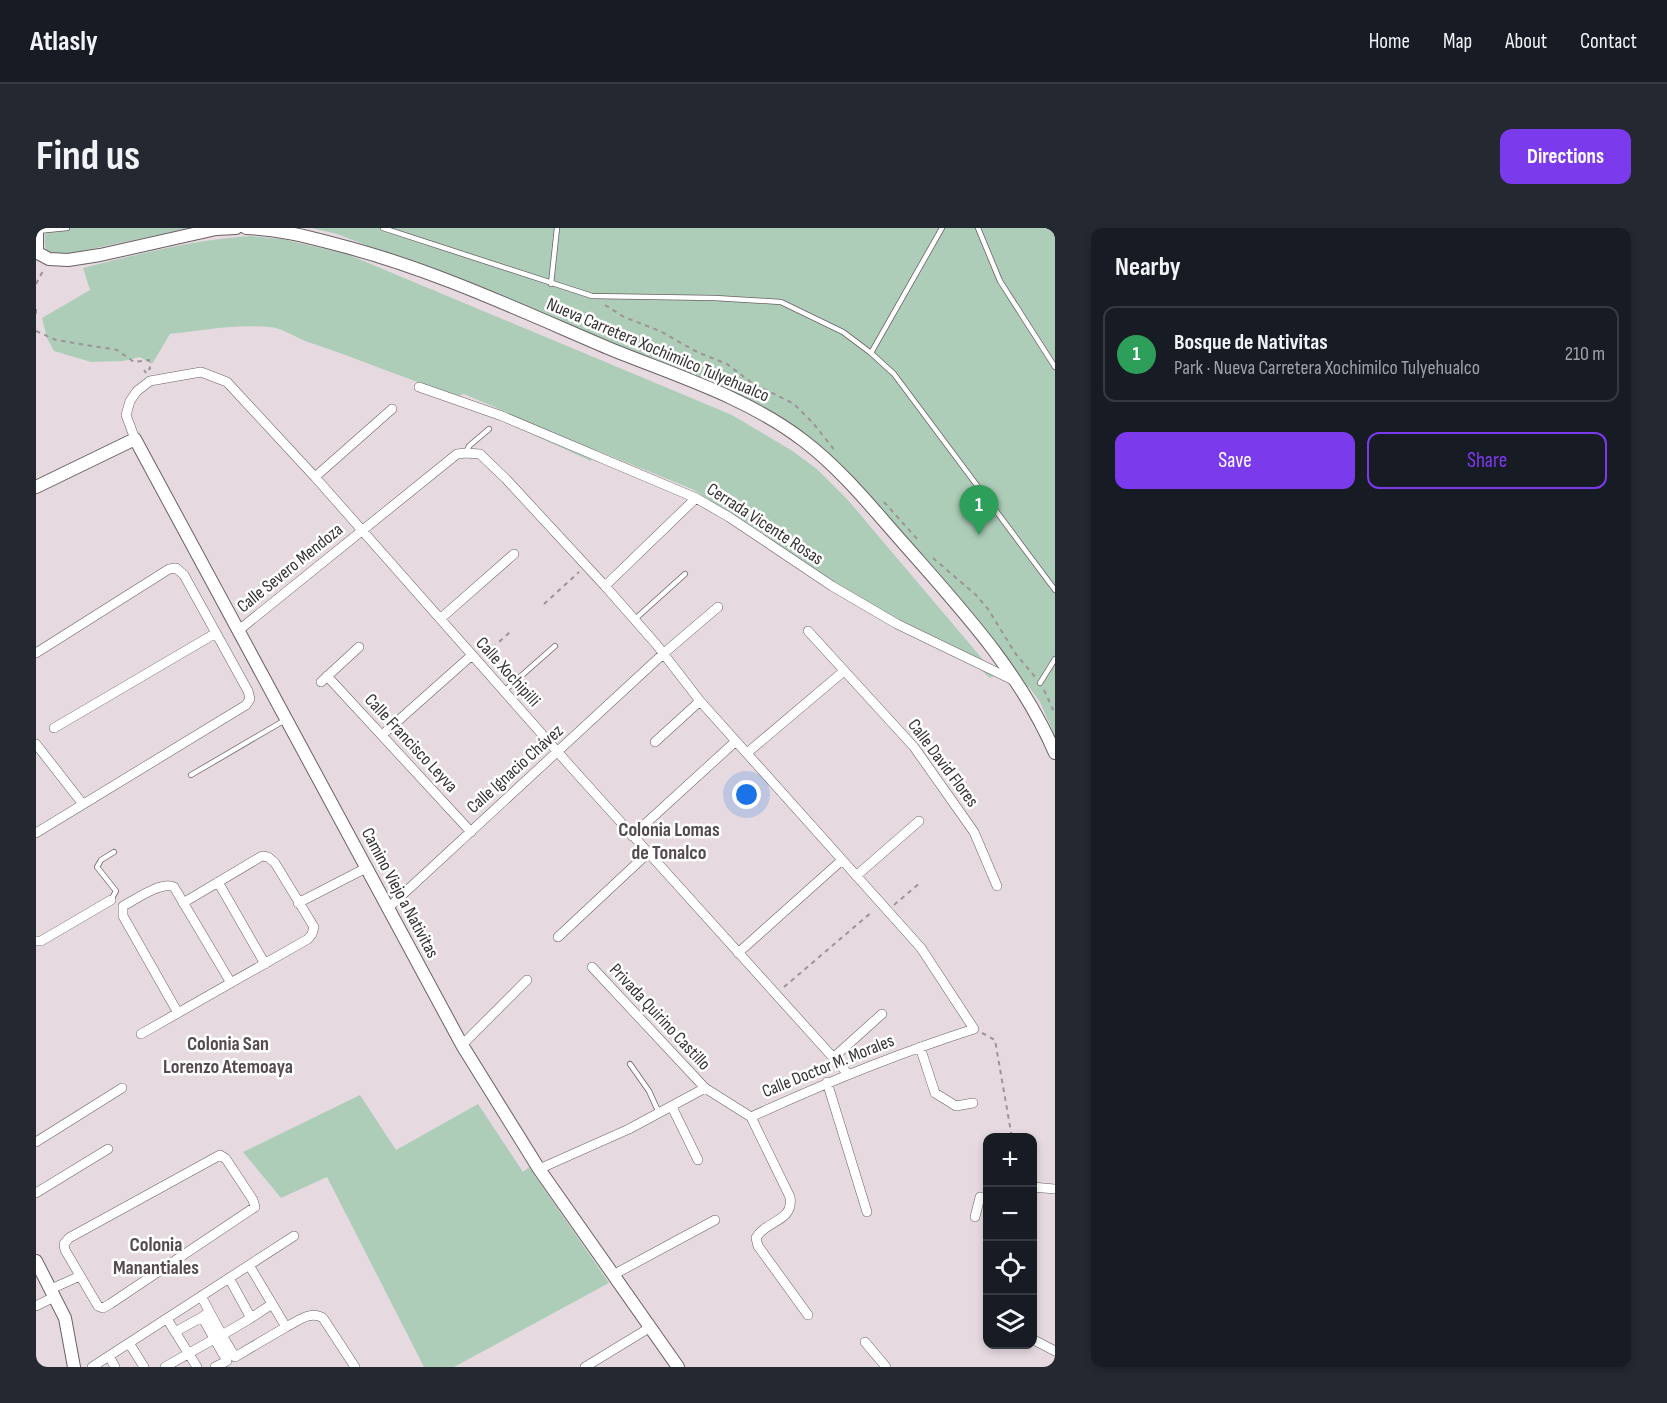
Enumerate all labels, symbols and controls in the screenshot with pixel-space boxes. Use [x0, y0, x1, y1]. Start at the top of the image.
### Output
text: Atlasly [30, 25, 98, 58]
text: Home [1369, 29, 1410, 54]
text: Map [1443, 29, 1472, 54]
text: About [1505, 29, 1547, 54]
text: Contact [1580, 29, 1637, 54]
button: Directions [1500, 129, 1631, 184]
text: Find us [36, 131, 140, 182]
text: Nearby [1115, 252, 1181, 283]
street label: Nueva Carretera Xochimilco Tulyehualco [544, 293, 772, 407]
text: Bosque de Nativitas [1174, 329, 1328, 356]
text: 1 [1133, 342, 1140, 366]
text: 210 m [1565, 342, 1605, 366]
text: Park · Nueva Carretera Xochimilco Tulyehualco [1174, 356, 1480, 380]
button: Save [1115, 432, 1355, 489]
button: Share [1367, 432, 1607, 489]
street label: Cerrada Vicente Rosas [703, 479, 827, 569]
pin: 1 [960, 486, 998, 535]
street label: Calle Severo Mendoza [233, 519, 347, 617]
street label: Calle Xochipilli [471, 633, 545, 711]
street label: Calle Francisco Leyva [360, 689, 462, 797]
street label: Calle David Flores [903, 715, 983, 811]
street label: Calle Ignacio Chávez [463, 720, 568, 818]
your location [732, 780, 761, 809]
district label: Colonia Lomas de Tonalco [618, 818, 720, 865]
street label: Camino Viejo a Nativitas [357, 824, 443, 962]
street label: Privada Quirino Castillo [605, 959, 715, 1075]
street label: Calle Doctor M. Morales [759, 1030, 897, 1102]
district label: Colonia San Lorenzo Atemoaya [163, 1032, 293, 1079]
map controls [983, 1133, 1037, 1349]
button: + [983, 1133, 1037, 1187]
button: − [983, 1187, 1037, 1241]
district label: Colonia Manantiales [113, 1233, 199, 1280]
button: locate [983, 1241, 1037, 1295]
button: layers [983, 1295, 1037, 1349]

